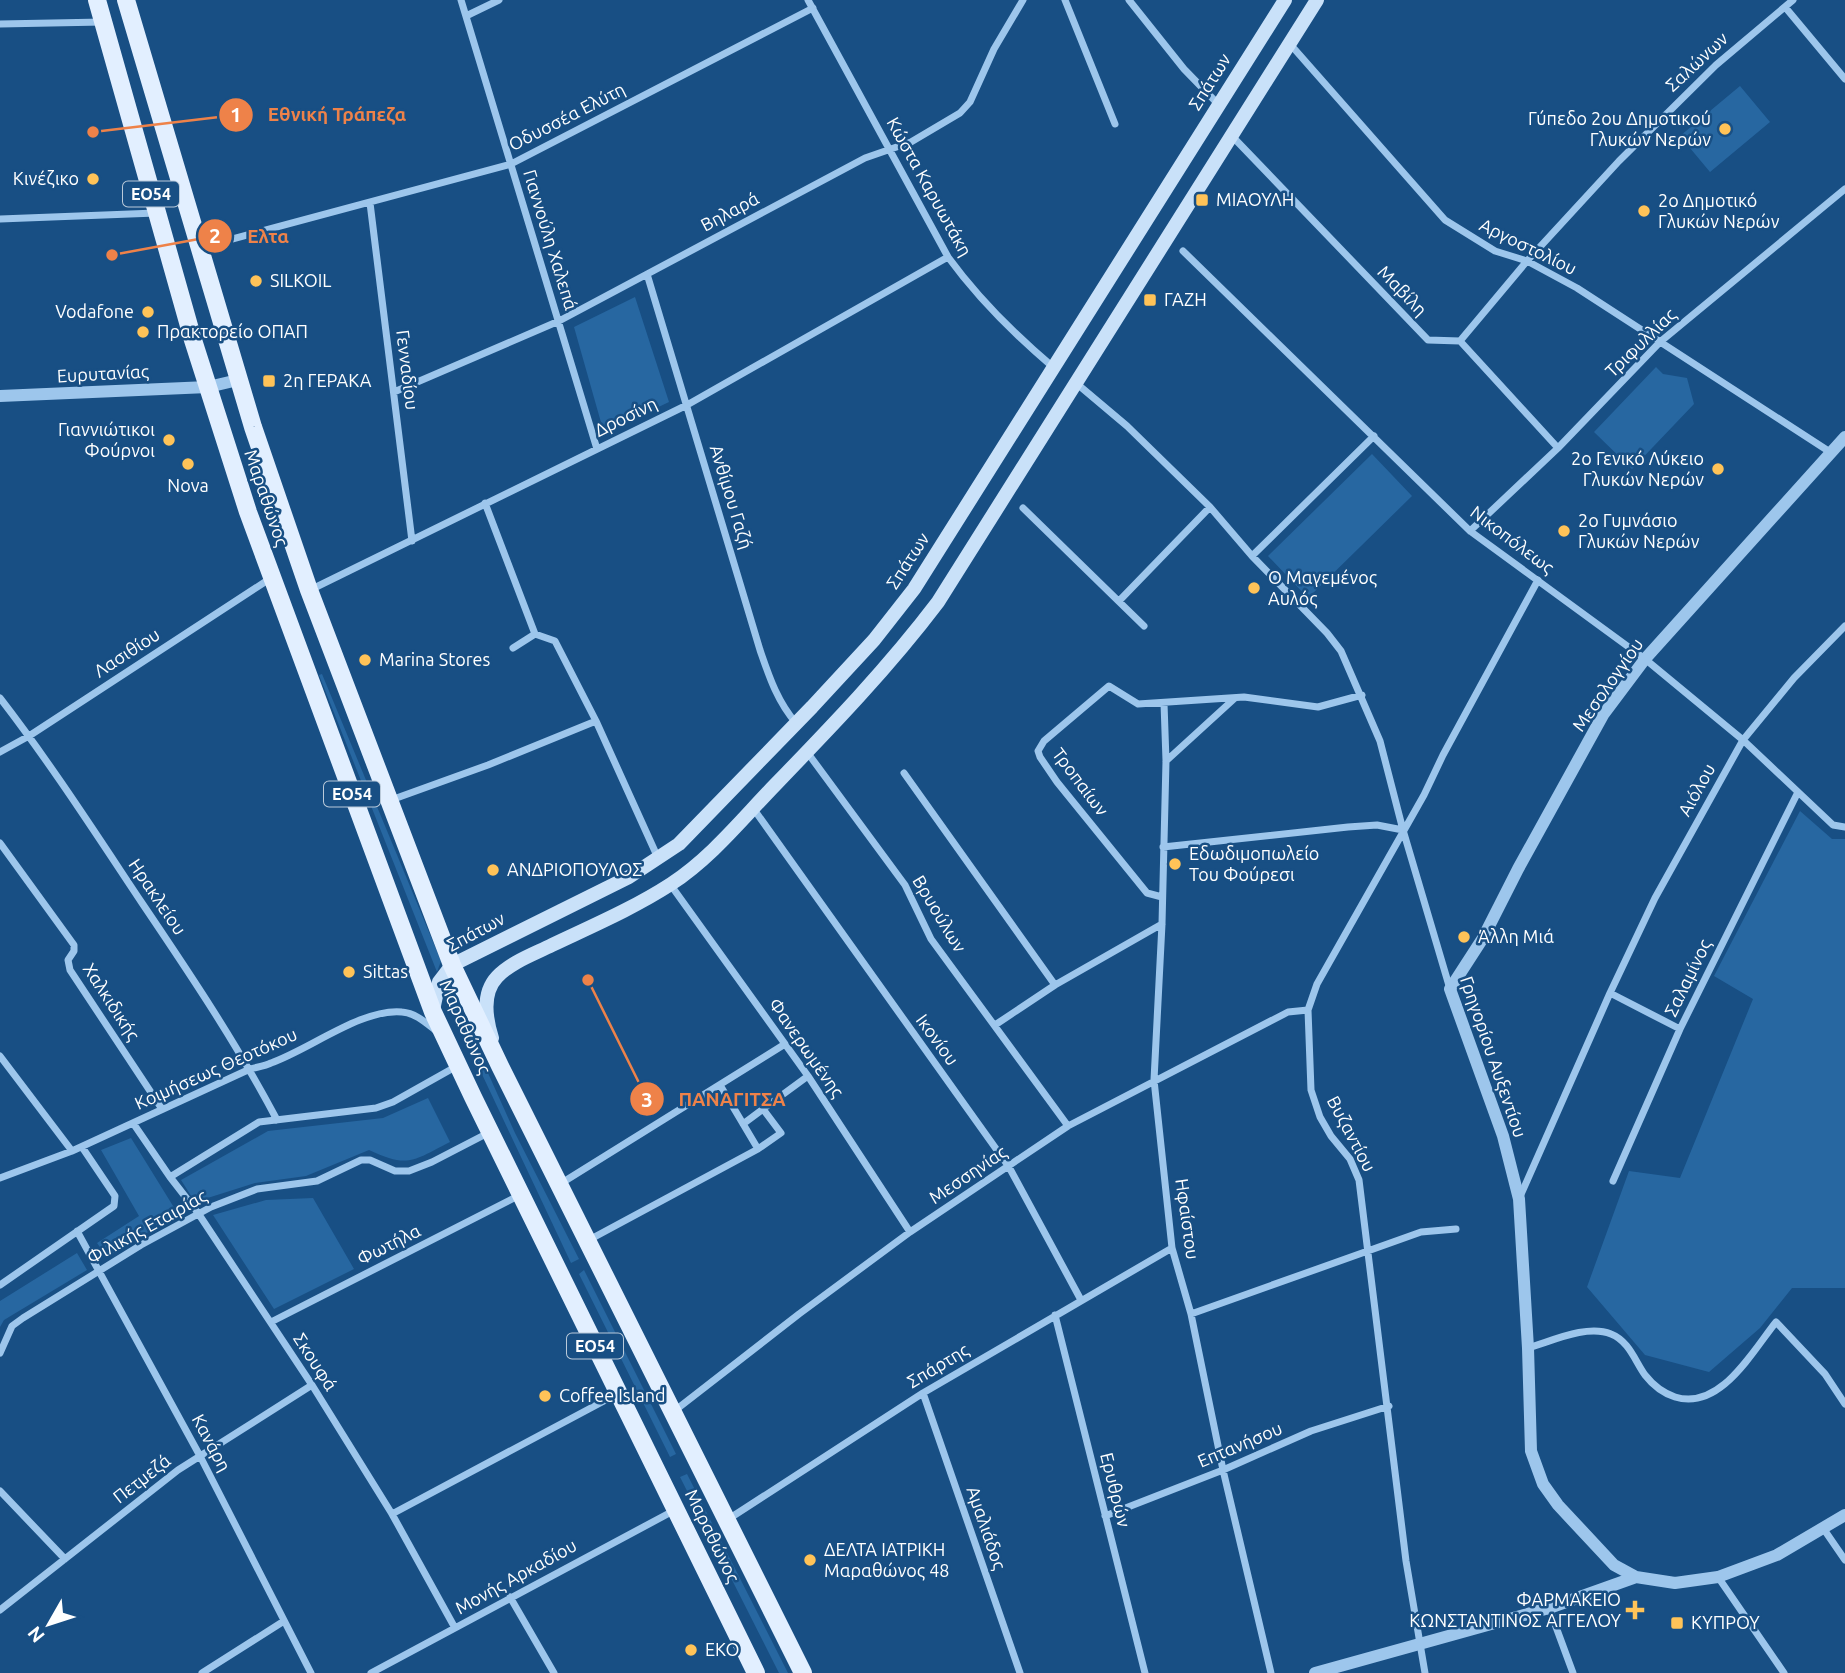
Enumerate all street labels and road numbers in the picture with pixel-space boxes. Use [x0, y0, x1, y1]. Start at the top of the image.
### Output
street label: Σαλώνων [1661, 27, 1732, 95]
street label: Σπάτων [1184, 49, 1234, 113]
street label: Οδυσσέα Ελύτη [505, 78, 628, 154]
street label: Κώστα Καρυωτάκη [883, 114, 976, 259]
street label: Γιαννούλη Χαλεπά [520, 167, 582, 312]
road number: ΕΟ54 [123, 182, 179, 206]
street label: Βηλαρά [697, 187, 762, 235]
street label: Αργοστολίου [1477, 214, 1580, 278]
street label: Μαβίλη [1374, 261, 1431, 319]
street label: Τριφυλλίας [1601, 304, 1680, 381]
street label: Γενναδίου [393, 329, 423, 411]
street label: Ευρυτανίας [56, 361, 150, 386]
street label: Δροσίνη [591, 392, 660, 440]
street label: Ανθίμου Γαζή [706, 442, 757, 552]
street label: Μαραθώνος [240, 447, 293, 549]
street label: Νικοπόλεως [1466, 501, 1558, 578]
street label: Σπάτων [882, 528, 933, 592]
street label: Λασιθίου [90, 624, 163, 681]
street label: Μεσολογγίου [1568, 634, 1647, 735]
street label: Τροπαίων [1049, 744, 1113, 819]
street label: Αιόλου [1674, 760, 1719, 819]
road number: ΕΟ54 [324, 782, 380, 806]
street label: Ηρακλείου [125, 855, 190, 938]
street label: Βρυούλων [909, 872, 971, 956]
street label: Σπάτων [443, 907, 508, 955]
street label: Σαλαμίνος [1660, 936, 1715, 1020]
street label: Χαλκιδικής [79, 959, 144, 1044]
street label: Γρηγορίου Αυξεντίου [1457, 974, 1531, 1140]
street label: Μαραθώνος [435, 976, 496, 1077]
street label: Φανερωμένης [764, 994, 848, 1101]
street label: Ικονίου [913, 1010, 963, 1069]
street label: Κοιμήσεως Θεοτόκου [131, 1023, 300, 1114]
street label: Βυζαντίου [1323, 1092, 1380, 1175]
street label: Μεσσηνίας [925, 1141, 1010, 1208]
street label: Ηφαίστου [1172, 1177, 1204, 1261]
street label: Φιλικής Εταιρίας [83, 1185, 210, 1268]
street label: Φωτήλα [354, 1220, 424, 1269]
street label: Σκουφά [290, 1329, 342, 1394]
road number: ΕΟ54 [567, 1334, 623, 1358]
street label: Σπάρτης [903, 1339, 972, 1392]
street label: Κανάρη [189, 1410, 235, 1475]
street label: Επτανήσου [1194, 1417, 1285, 1471]
street label: Πετμεζά [109, 1450, 175, 1508]
street label: Ερυθρών [1097, 1450, 1135, 1529]
street label: Αμαλιάδος [962, 1483, 1011, 1572]
street label: Μαραθώνος [681, 1486, 744, 1586]
street label: Μονής Αρκαδίου [451, 1535, 580, 1619]

